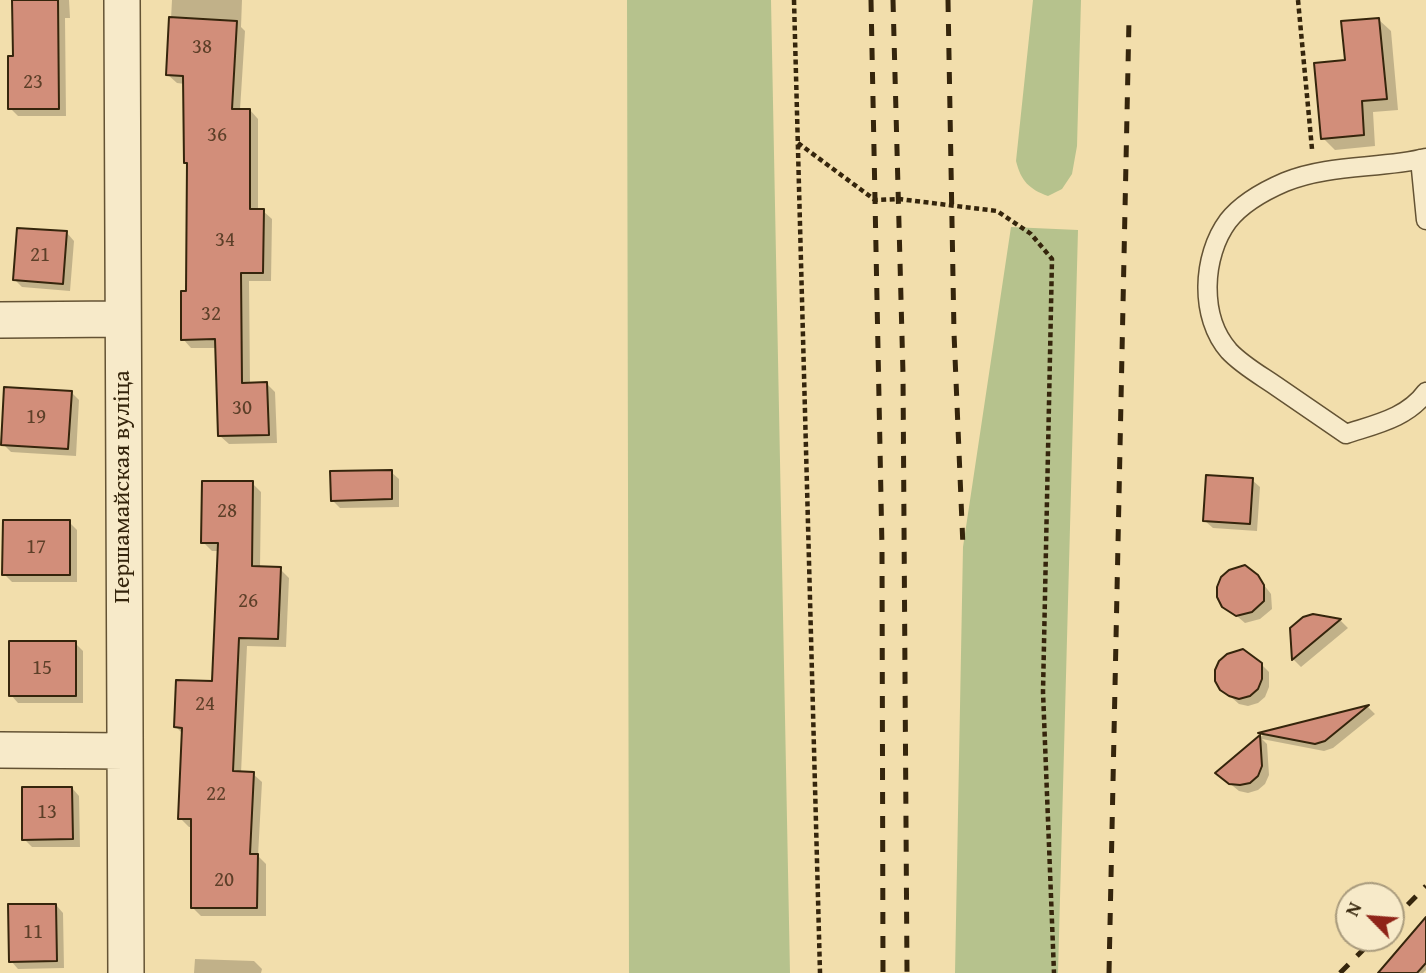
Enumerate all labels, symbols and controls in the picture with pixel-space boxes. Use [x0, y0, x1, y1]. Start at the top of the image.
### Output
house number: 38 [192, 35, 212, 61]
house number: 23 [23, 70, 43, 96]
house number: 36 [207, 123, 227, 149]
house number: 34 [215, 228, 235, 254]
house number: 21 [30, 243, 50, 269]
house number: 32 [201, 302, 221, 328]
street label: Першамайская вуліца [109, 370, 137, 604]
house number: 30 [232, 396, 252, 422]
house number: 19 [26, 405, 46, 431]
house number: 28 [217, 499, 237, 525]
house number: 17 [26, 535, 46, 561]
house number: 26 [238, 589, 258, 615]
house number: 15 [32, 656, 52, 682]
house number: 24 [195, 692, 215, 718]
house number: 22 [206, 782, 226, 808]
house number: 13 [37, 800, 57, 826]
house number: 20 [214, 868, 234, 894]
north arrow [1335, 882, 1405, 952]
text: N [1337, 897, 1368, 921]
house number: 11 [23, 920, 43, 946]

